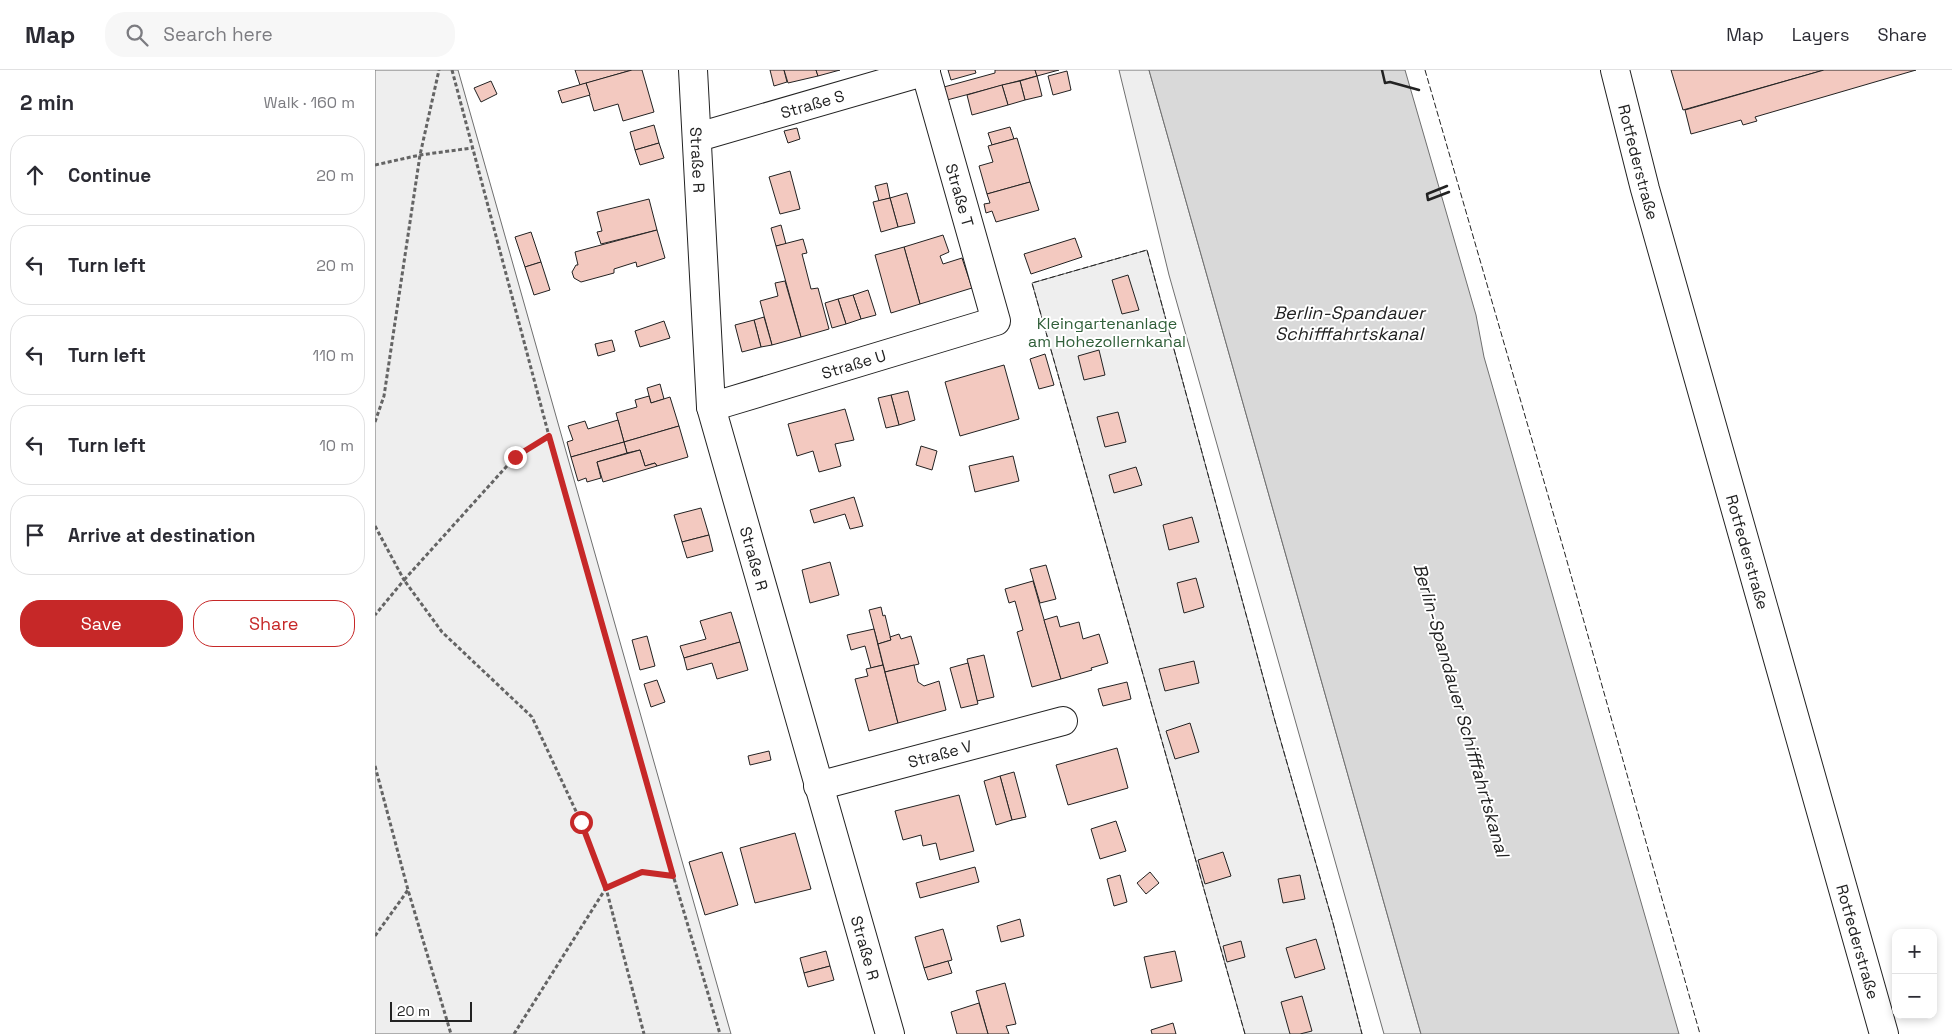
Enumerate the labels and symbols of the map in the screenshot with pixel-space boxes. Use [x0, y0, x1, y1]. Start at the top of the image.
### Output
street label: Straße S [778, 85, 847, 124]
street label: Rotfederstraße [1613, 102, 1663, 222]
street label: Straße R [685, 126, 710, 193]
street label: Straße T [941, 161, 979, 229]
water label: Berlin-Spandauer Schifffahrtskanal [1273, 301, 1427, 345]
park label: Kleingartenanlage am Hohezollernkanal [1028, 313, 1186, 352]
street label: Straße U [819, 345, 889, 384]
route end [504, 446, 527, 469]
street label: Rotfederstraße [1721, 492, 1773, 612]
street label: Straße R [735, 524, 773, 593]
water label: Berlin-Spandauer Schifffahrtskanal [1408, 560, 1515, 862]
street label: Straße V [906, 736, 974, 773]
route start [570, 811, 593, 834]
street label: Rotfederstraße [1831, 882, 1884, 1002]
street label: Straße R [846, 913, 884, 983]
scale bar [390, 999, 473, 1022]

